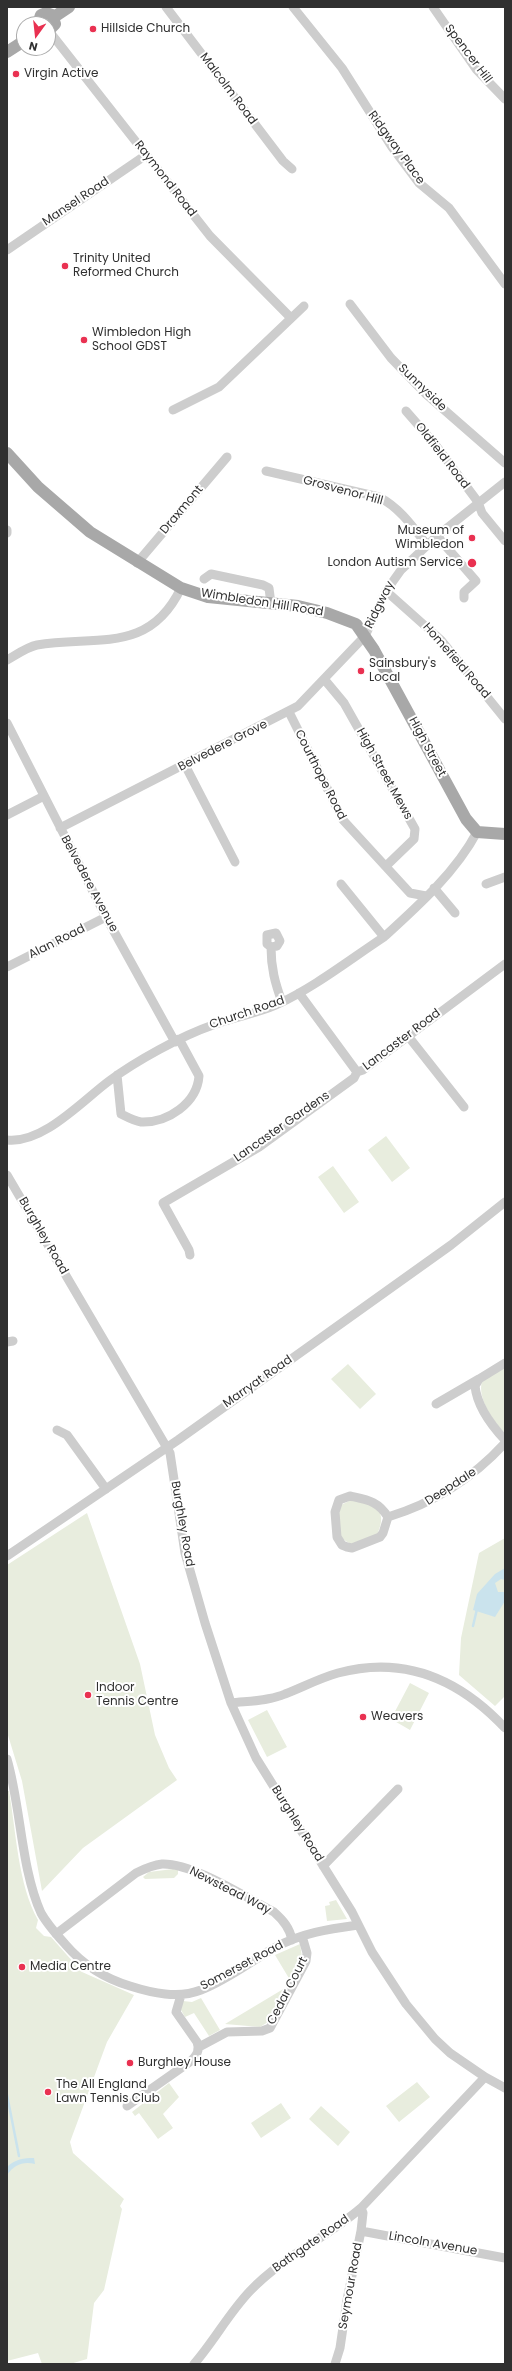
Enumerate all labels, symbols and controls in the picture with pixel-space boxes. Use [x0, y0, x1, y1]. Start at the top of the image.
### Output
north arrow [16, 16, 56, 56]
place label: Hillside Church [101, 22, 190, 36]
street label: Spencer Hill [441, 22, 495, 86]
marker: Hillside Church [88, 24, 98, 34]
text: N [27, 38, 39, 55]
street label: Malcolm Road [196, 50, 260, 128]
place label: Virgin Active [24, 67, 98, 81]
marker: Virgin Active [11, 69, 21, 79]
street label: Ridgway Place [365, 109, 427, 187]
street label: Raymond Road [131, 138, 199, 220]
street label: Mansel Road [40, 174, 112, 230]
place label: Trinity United Reformed Church [73, 252, 179, 280]
marker: Trinity United Reformed Church [60, 261, 70, 271]
place label: Wimbledon High School GDST [92, 326, 191, 354]
marker: Wimbledon High School GDST [79, 335, 89, 345]
street label: Sunnyside [395, 361, 449, 415]
street label: Oldfield Road [412, 420, 472, 492]
street label: Grosvenor Hill [301, 473, 385, 509]
street label: Draxmont [158, 483, 206, 537]
place label: Museum of Wimbledon [395, 524, 464, 552]
marker: Museum of Wimbledon [467, 533, 477, 543]
place label: London Autism Service [327, 556, 463, 570]
marker: London Autism Service [466, 557, 478, 569]
street label: Ridgway [362, 579, 398, 631]
street label: Wimbledon Hill Road [200, 586, 324, 620]
street label: Homefield Road [419, 620, 493, 702]
place label: Sainsbury's Local [369, 657, 436, 685]
marker: Sainsbury's Local [356, 666, 366, 676]
street label: High Street [405, 715, 449, 779]
street label: Belvedere Grove [176, 717, 270, 775]
street label: High Street Mews [353, 726, 415, 822]
street label: Courthope Road [291, 728, 349, 822]
street label: Belvedere Avenue [57, 833, 121, 935]
street label: Alan Road [26, 922, 88, 962]
street label: Church Road [208, 993, 286, 1033]
street label: Lancaster Road [360, 1006, 444, 1074]
street label: Lancaster Gardens [231, 1089, 333, 1165]
street label: Burghley Road [15, 1195, 71, 1277]
street label: Marryat Road [221, 1353, 295, 1411]
street label: Deepdale [423, 1465, 479, 1509]
street label: Burghley Road [167, 1480, 197, 1568]
place label: Indoor Tennis Centre [96, 1681, 178, 1709]
marker: Indoor Tennis Centre [83, 1690, 93, 1700]
place label: Weavers [371, 1710, 423, 1724]
marker: Weavers [358, 1712, 368, 1722]
street label: Burghley Road [268, 1783, 326, 1865]
street label: Newstead Way [187, 1864, 273, 1918]
street label: Somerset Road [198, 1938, 286, 1994]
street label: Cedar Court [265, 1955, 311, 2027]
place label: Media Centre [30, 1960, 111, 1974]
marker: Media Centre [17, 1962, 27, 1972]
place label: Burghley House [138, 2056, 231, 2070]
marker: Burghley House [125, 2058, 135, 2068]
place label: The All England Lawn Tennis Club [56, 2078, 160, 2106]
marker: The All England Lawn Tennis Club [43, 2087, 53, 2097]
street label: Bathgate Road [270, 2212, 352, 2276]
street label: Lincoln Avenue [388, 2229, 478, 2259]
street label: Seymour Road [336, 2241, 366, 2331]

